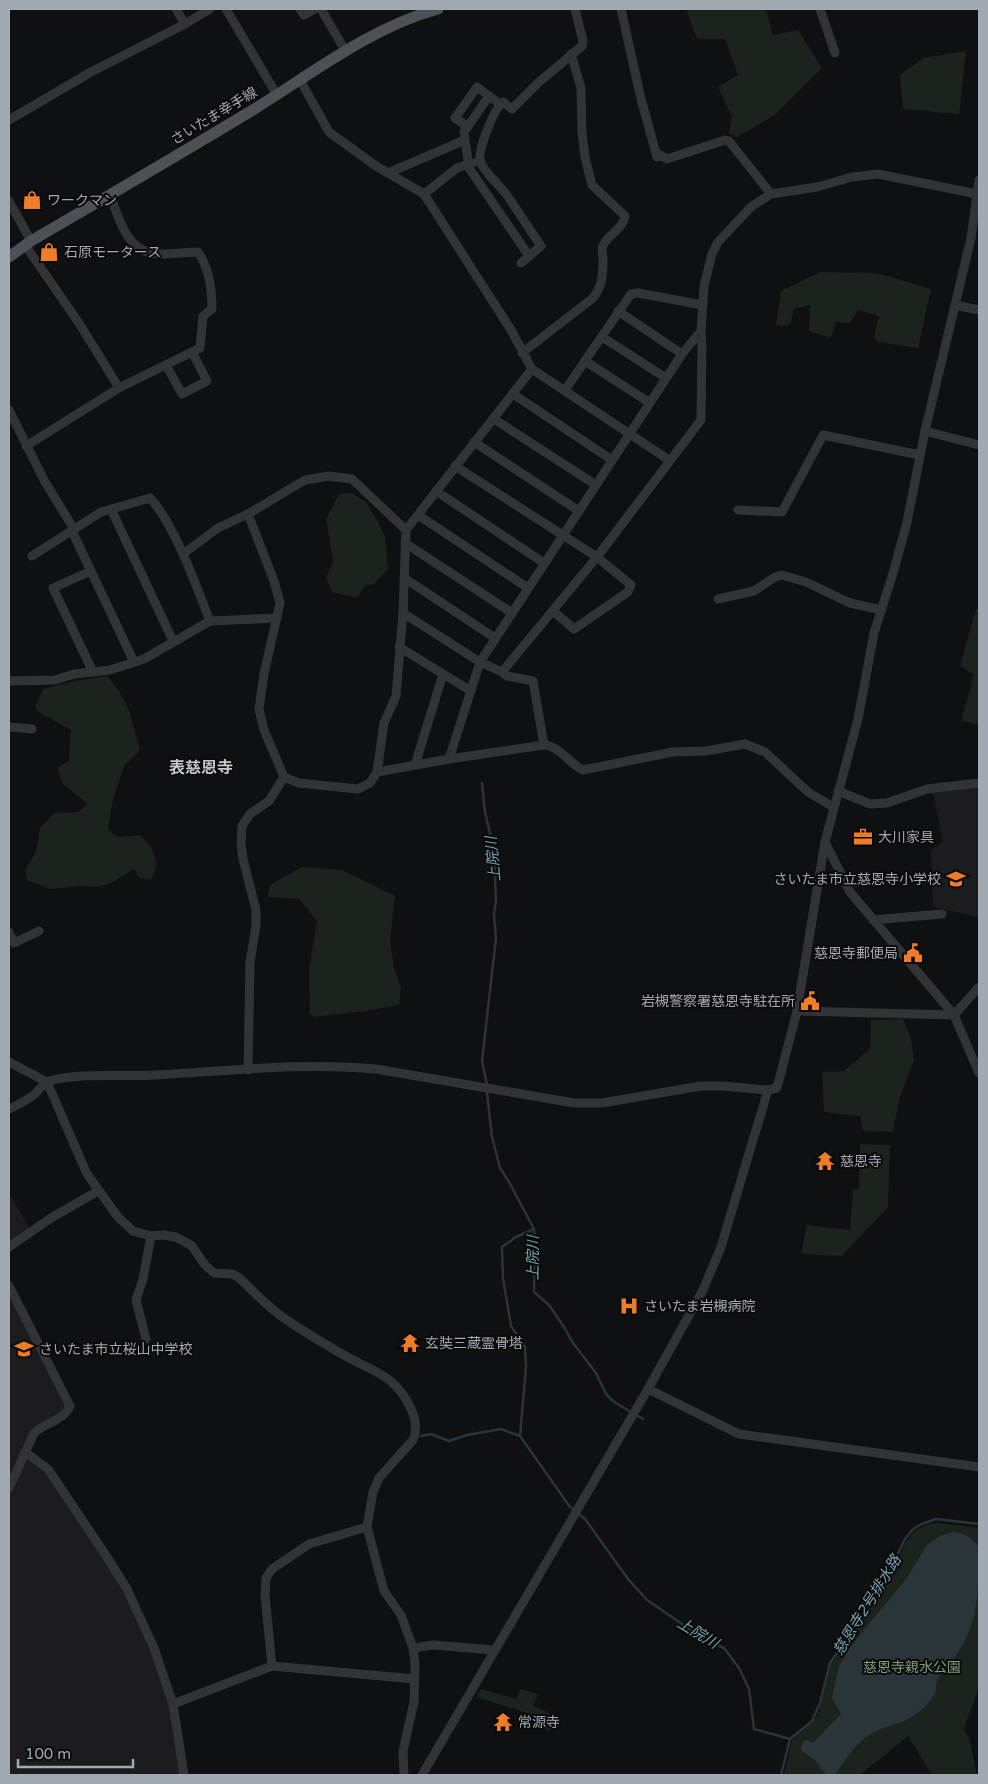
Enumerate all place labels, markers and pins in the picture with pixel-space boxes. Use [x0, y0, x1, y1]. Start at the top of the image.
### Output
shop icon: ワークマン [21, 189, 43, 211]
place label: ワークマン [47, 192, 117, 209]
shop icon: 石原モータース [38, 241, 60, 263]
place label: 石原モータース [64, 244, 161, 261]
office icon: 大川家具 [852, 826, 874, 848]
place label: 大川家具 [878, 829, 934, 846]
school or university icon: さいたま市立慈恩寺小学校 [945, 868, 967, 890]
place label: さいたま市立慈恩寺小学校 [773, 871, 941, 888]
public building icon: 慈恩寺郵便局 [902, 942, 924, 964]
place label: 慈恩寺郵便局 [814, 945, 898, 962]
public building icon: 岩槻警察署慈恩寺駐在所 [799, 990, 821, 1012]
place label: 岩槻警察署慈恩寺駐在所 [641, 993, 795, 1010]
temple icon: 慈恩寺 [814, 1150, 836, 1172]
place label: 慈恩寺 [840, 1153, 882, 1170]
hospital icon: さいたま岩槻病院 [618, 1295, 640, 1317]
place label: さいたま岩槻病院 [644, 1298, 756, 1315]
temple icon: 玄奘三蔵霊骨塔 [399, 1332, 421, 1354]
place label: 玄奘三蔵霊骨塔 [425, 1335, 523, 1352]
school or university icon: さいたま市立桜山中学校 [13, 1338, 35, 1360]
place label: さいたま市立桜山中学校 [39, 1341, 193, 1358]
temple icon: 常源寺 [492, 1711, 514, 1733]
place label: 常源寺 [518, 1714, 560, 1731]

